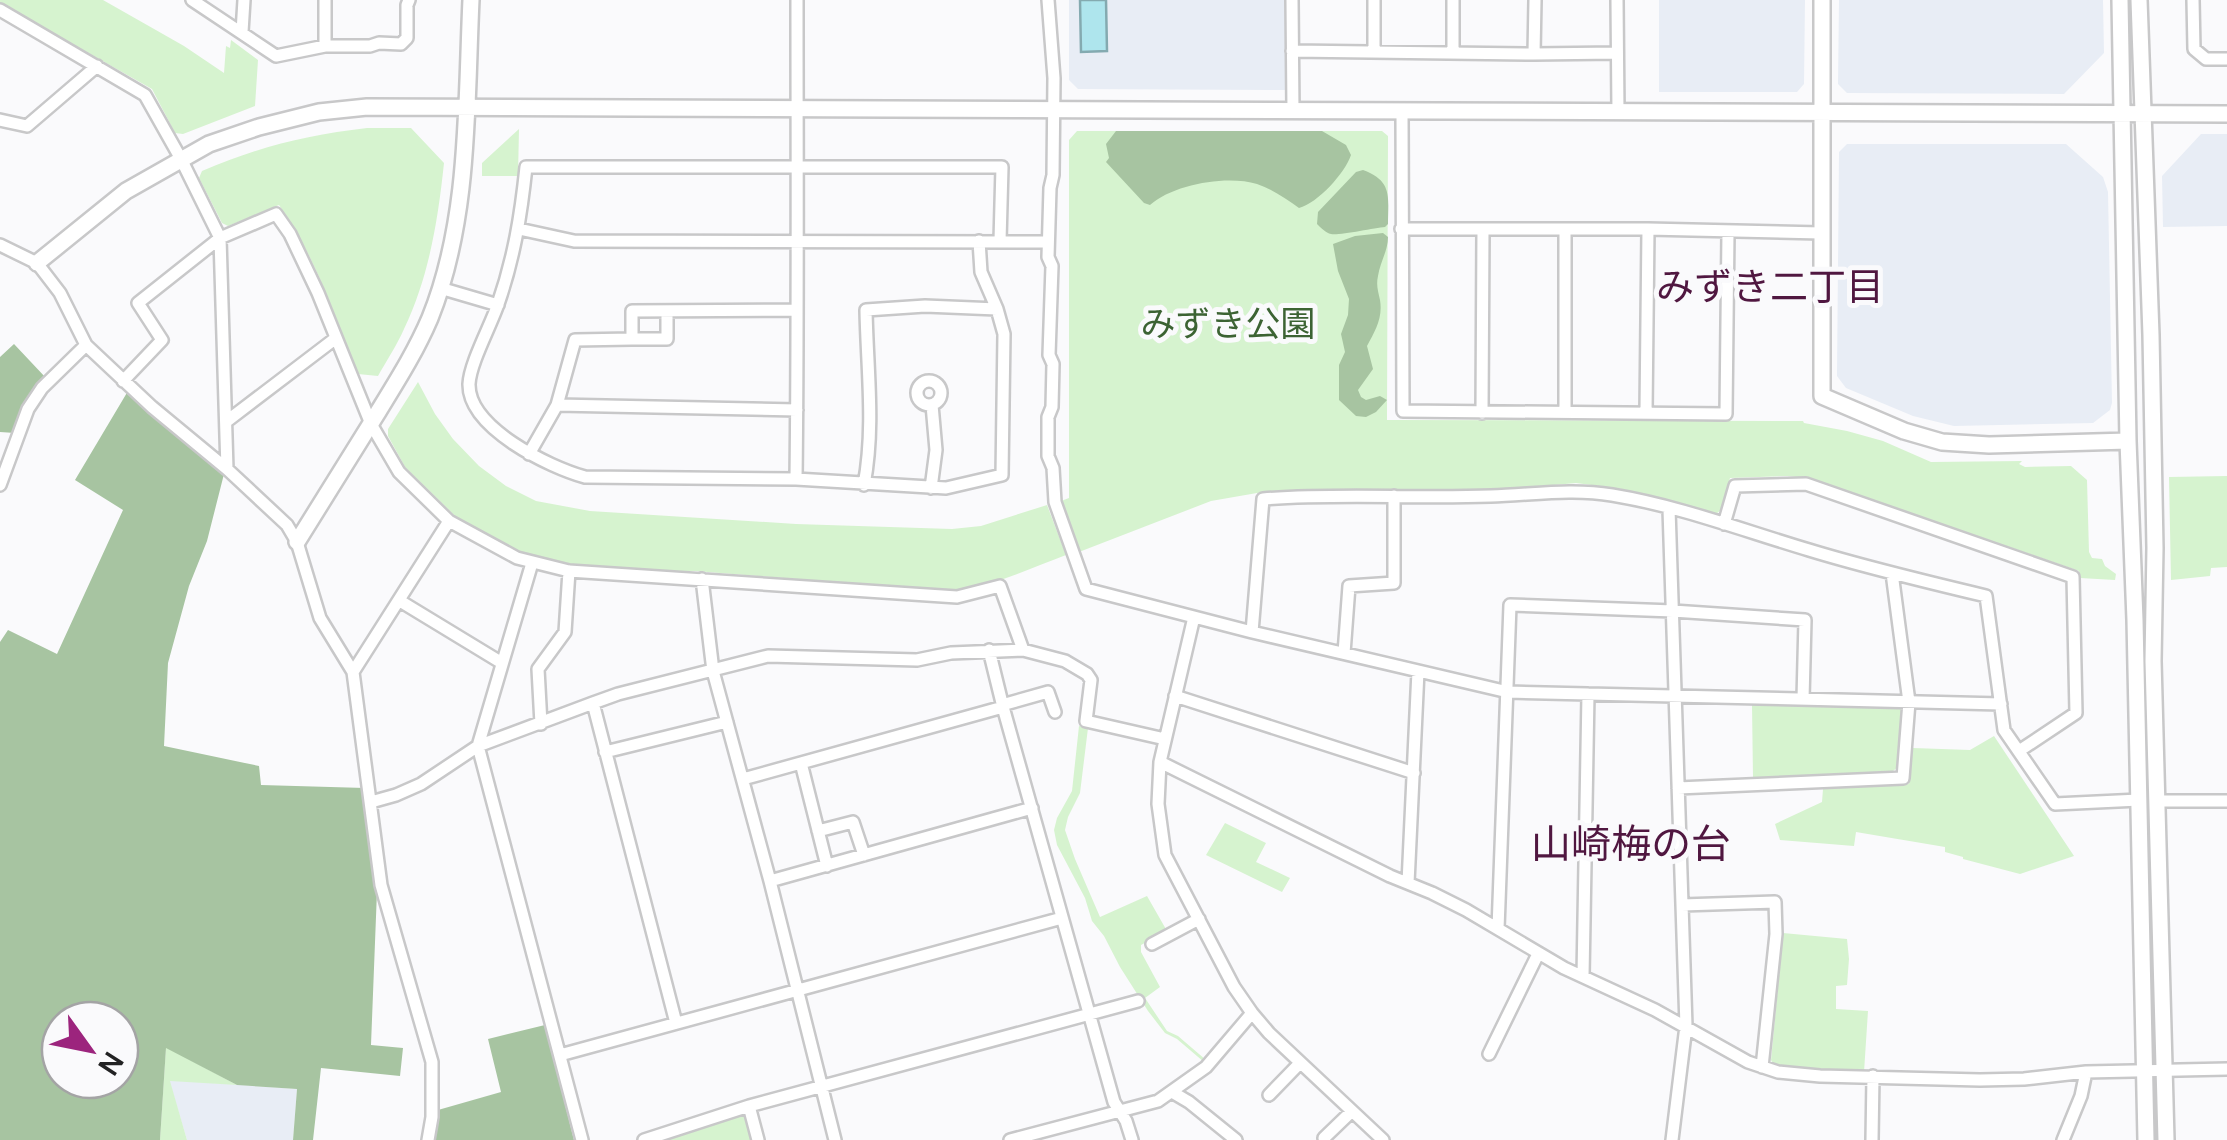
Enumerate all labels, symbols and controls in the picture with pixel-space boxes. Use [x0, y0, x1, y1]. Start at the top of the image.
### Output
district label: みずき二丁目 [1656, 259, 1884, 311]
park label: みずき公園 [1140, 299, 1316, 347]
district label: 山崎梅の台 [1531, 815, 1731, 870]
north arrow [40, 1000, 140, 1100]
text: N [90, 1045, 133, 1083]

